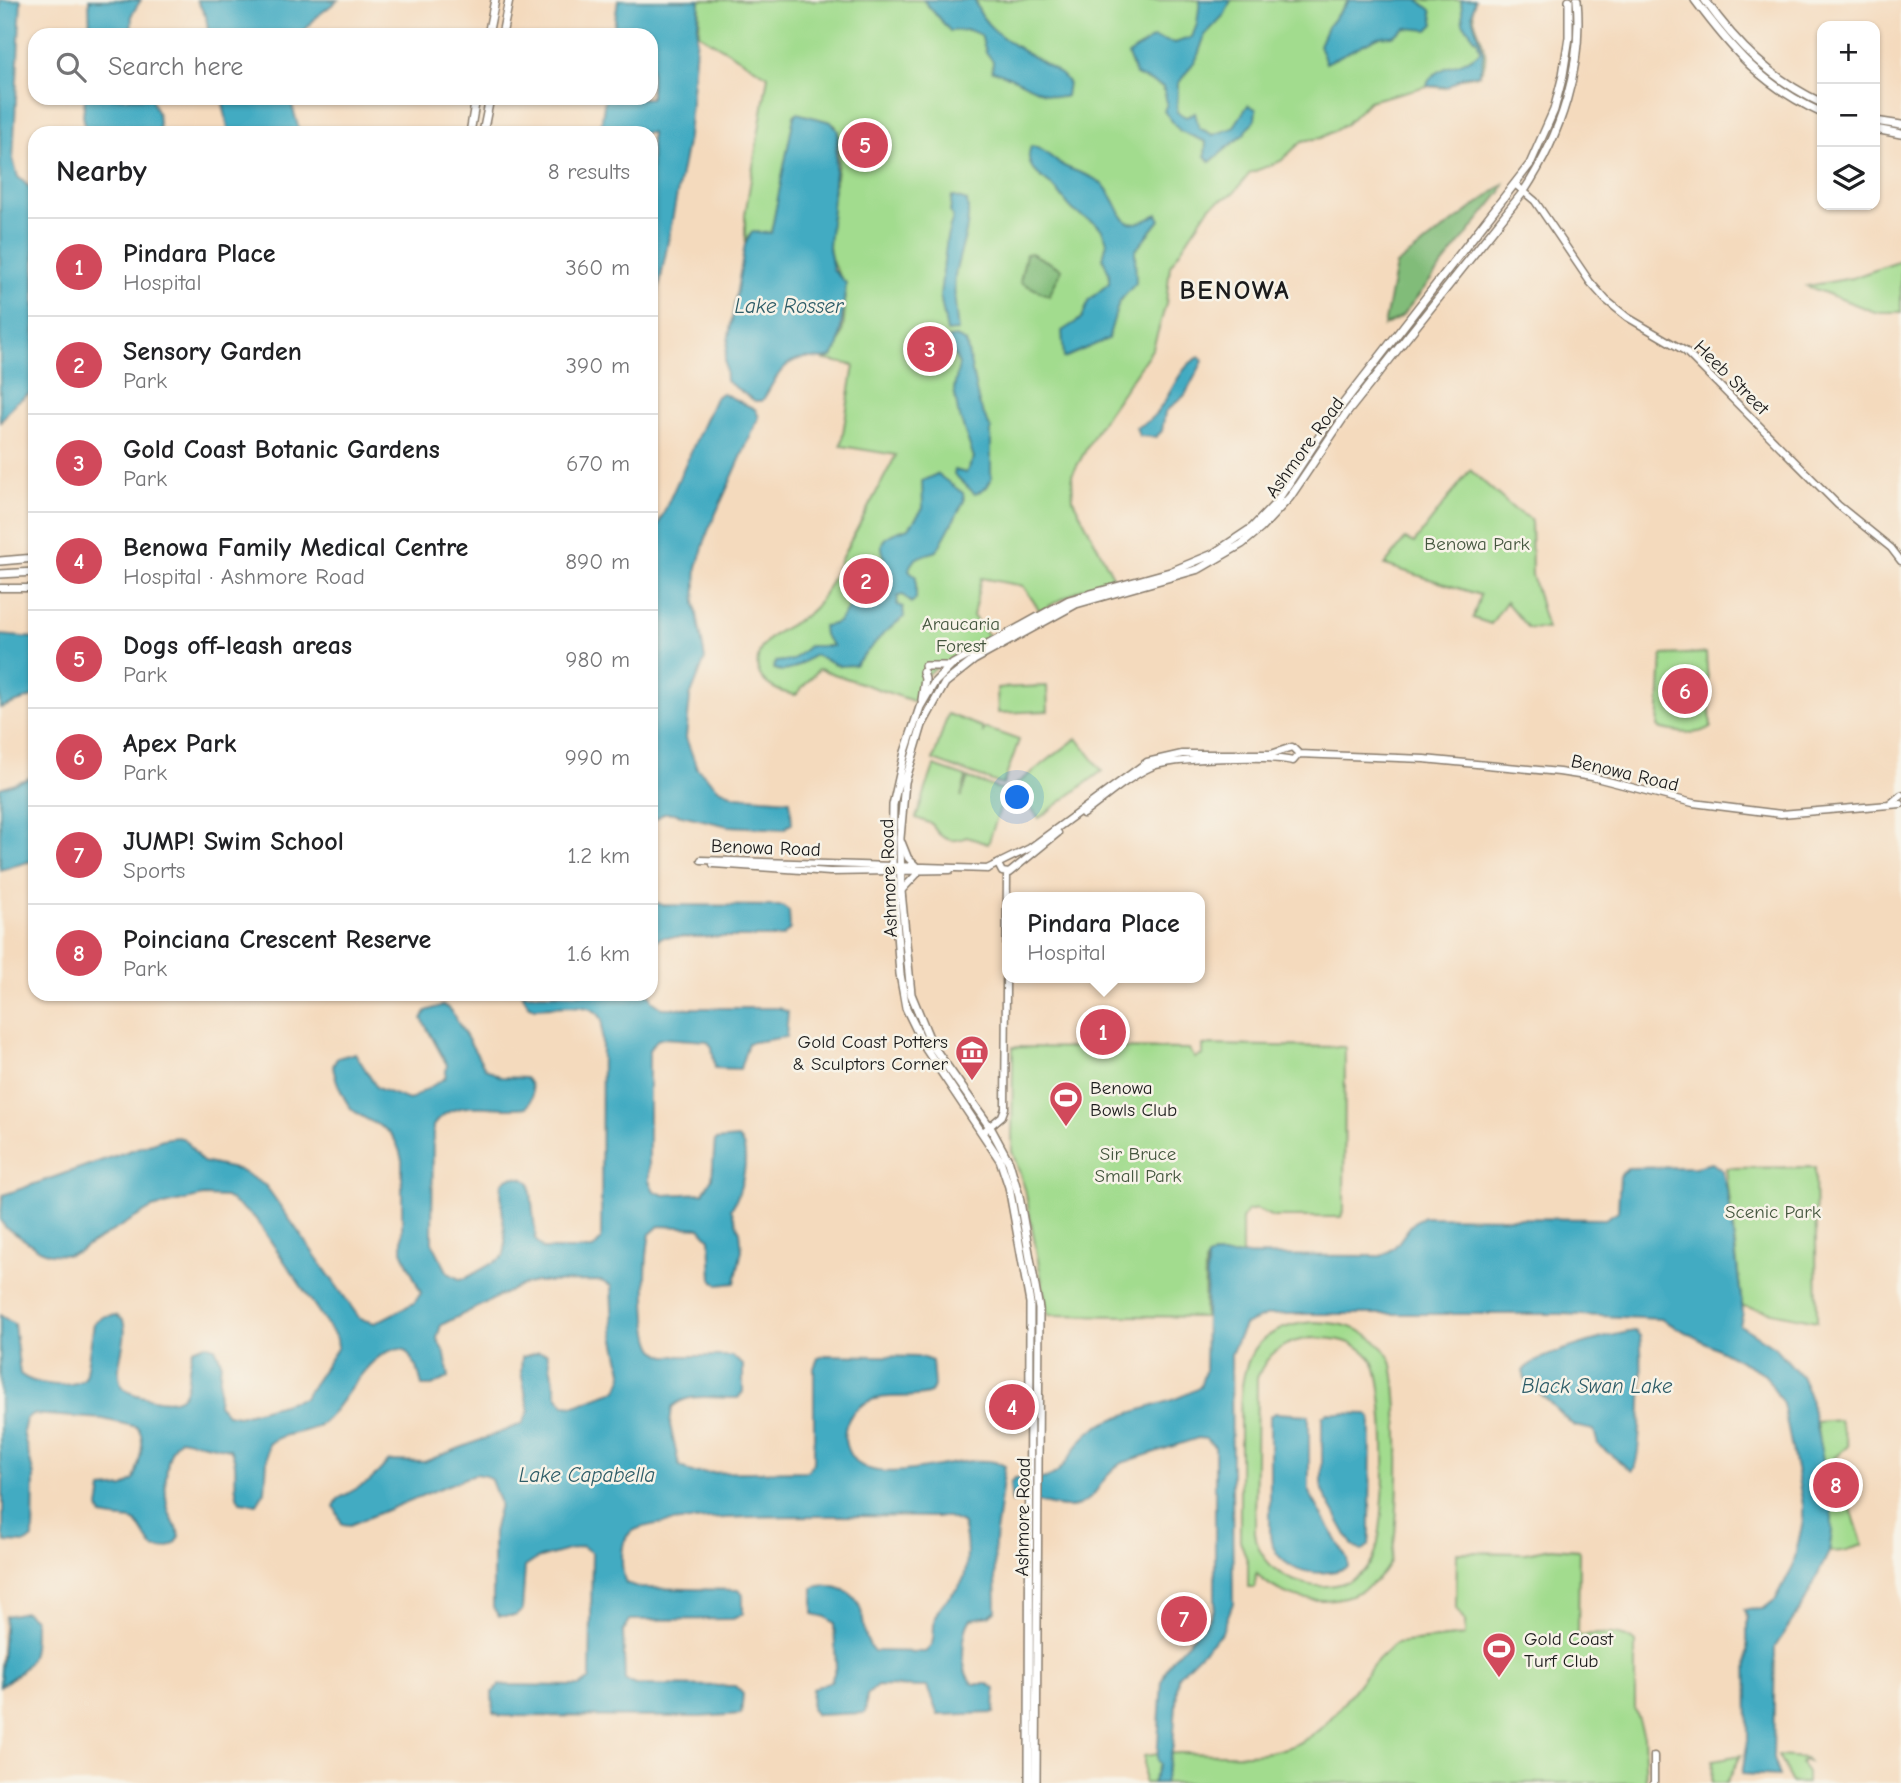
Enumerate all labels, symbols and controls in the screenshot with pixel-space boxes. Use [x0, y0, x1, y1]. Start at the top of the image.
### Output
map controls [1817, 21, 1880, 210]
button: + [1817, 21, 1880, 84]
search box [28, 28, 658, 105]
icon: search [52, 48, 90, 86]
text: Search here [108, 52, 243, 82]
button: − [1817, 84, 1880, 147]
pin: 5 [842, 119, 888, 171]
button: layers [1817, 147, 1880, 210]
text: Nearby [56, 154, 147, 189]
text: 8 results [548, 158, 630, 185]
text: Pindara Place [123, 239, 275, 269]
text: 1 [74, 254, 84, 281]
text: 360 m [565, 254, 630, 281]
text: Hospital [123, 269, 201, 296]
district label: BENOWA [1179, 276, 1291, 306]
water label: Lake Rosser [735, 294, 845, 318]
pin: 3 [907, 323, 953, 375]
street label: Heeb Street [1689, 336, 1774, 420]
text: Sensory Garden [123, 337, 302, 367]
text: 2 [73, 352, 85, 379]
text: 390 m [565, 352, 630, 379]
text: Park [123, 367, 167, 394]
street label: Ashmore Road [1261, 393, 1349, 502]
text: Gold Coast Botanic Gardens [123, 435, 440, 465]
text: 3 [73, 450, 85, 477]
text: 670 m [566, 450, 630, 477]
text: Park [123, 465, 167, 492]
text: Benowa Family Medical Centre [123, 533, 468, 563]
park label: Benowa Park [1424, 533, 1530, 555]
text: 4 [74, 548, 84, 575]
text: 890 m [565, 548, 630, 575]
pin: 2 [843, 555, 889, 607]
text: Hospital · Ashmore Road [123, 563, 365, 590]
park label: Araucaria Forest [922, 613, 1000, 657]
text: Dogs off-leash areas [123, 631, 352, 661]
text: 5 [73, 646, 85, 673]
text: 980 m [565, 646, 630, 673]
text: Park [123, 661, 167, 688]
pin: 6 [1662, 665, 1708, 717]
text: Apex Park [123, 729, 236, 759]
text: 6 [73, 744, 85, 771]
text: 990 m [565, 744, 630, 771]
street label: Benowa Road [1569, 750, 1681, 796]
text: Park [123, 759, 167, 786]
your location [1000, 780, 1034, 814]
street label: Ashmore Road [876, 818, 902, 938]
text: JUMP! Swim School [123, 827, 344, 857]
street label: Benowa Road [711, 835, 821, 861]
text: 7 [74, 842, 84, 869]
text: 1.2 km [568, 842, 630, 869]
text: Sports [123, 857, 185, 884]
popup [1002, 892, 1205, 983]
text: Pindara Place [1027, 909, 1180, 939]
text: Poinciana Crescent Reserve [123, 925, 431, 955]
text: Hospital [1027, 939, 1106, 966]
text: 8 [73, 940, 85, 967]
text: 1.6 km [567, 940, 630, 967]
text: Park [123, 955, 167, 982]
pin: 1 [1080, 1006, 1126, 1058]
place label: Gold Coast Potters & Sculptors Corner [792, 1031, 948, 1075]
museum icon: Gold Coast Potters & Sculptors Corner [953, 1033, 991, 1082]
place label: Benowa Bowls Club [1090, 1077, 1177, 1121]
sports icon: Benowa Bowls Club [1047, 1079, 1085, 1128]
park label: Sir Bruce Small Park [1094, 1143, 1182, 1187]
park label: Scenic Park [1725, 1201, 1822, 1223]
water label: Black Swan Lake [1521, 1374, 1673, 1398]
pin: 4 [989, 1381, 1035, 1433]
street label: Ashmore Road [1011, 1457, 1035, 1577]
pin: 8 [1813, 1459, 1859, 1511]
water label: Lake Capabella [519, 1463, 655, 1487]
pin: 7 [1161, 1593, 1207, 1645]
place label: Gold Coast Turf Club [1524, 1628, 1614, 1672]
sports icon: Gold Coast Turf Club [1480, 1630, 1518, 1679]

